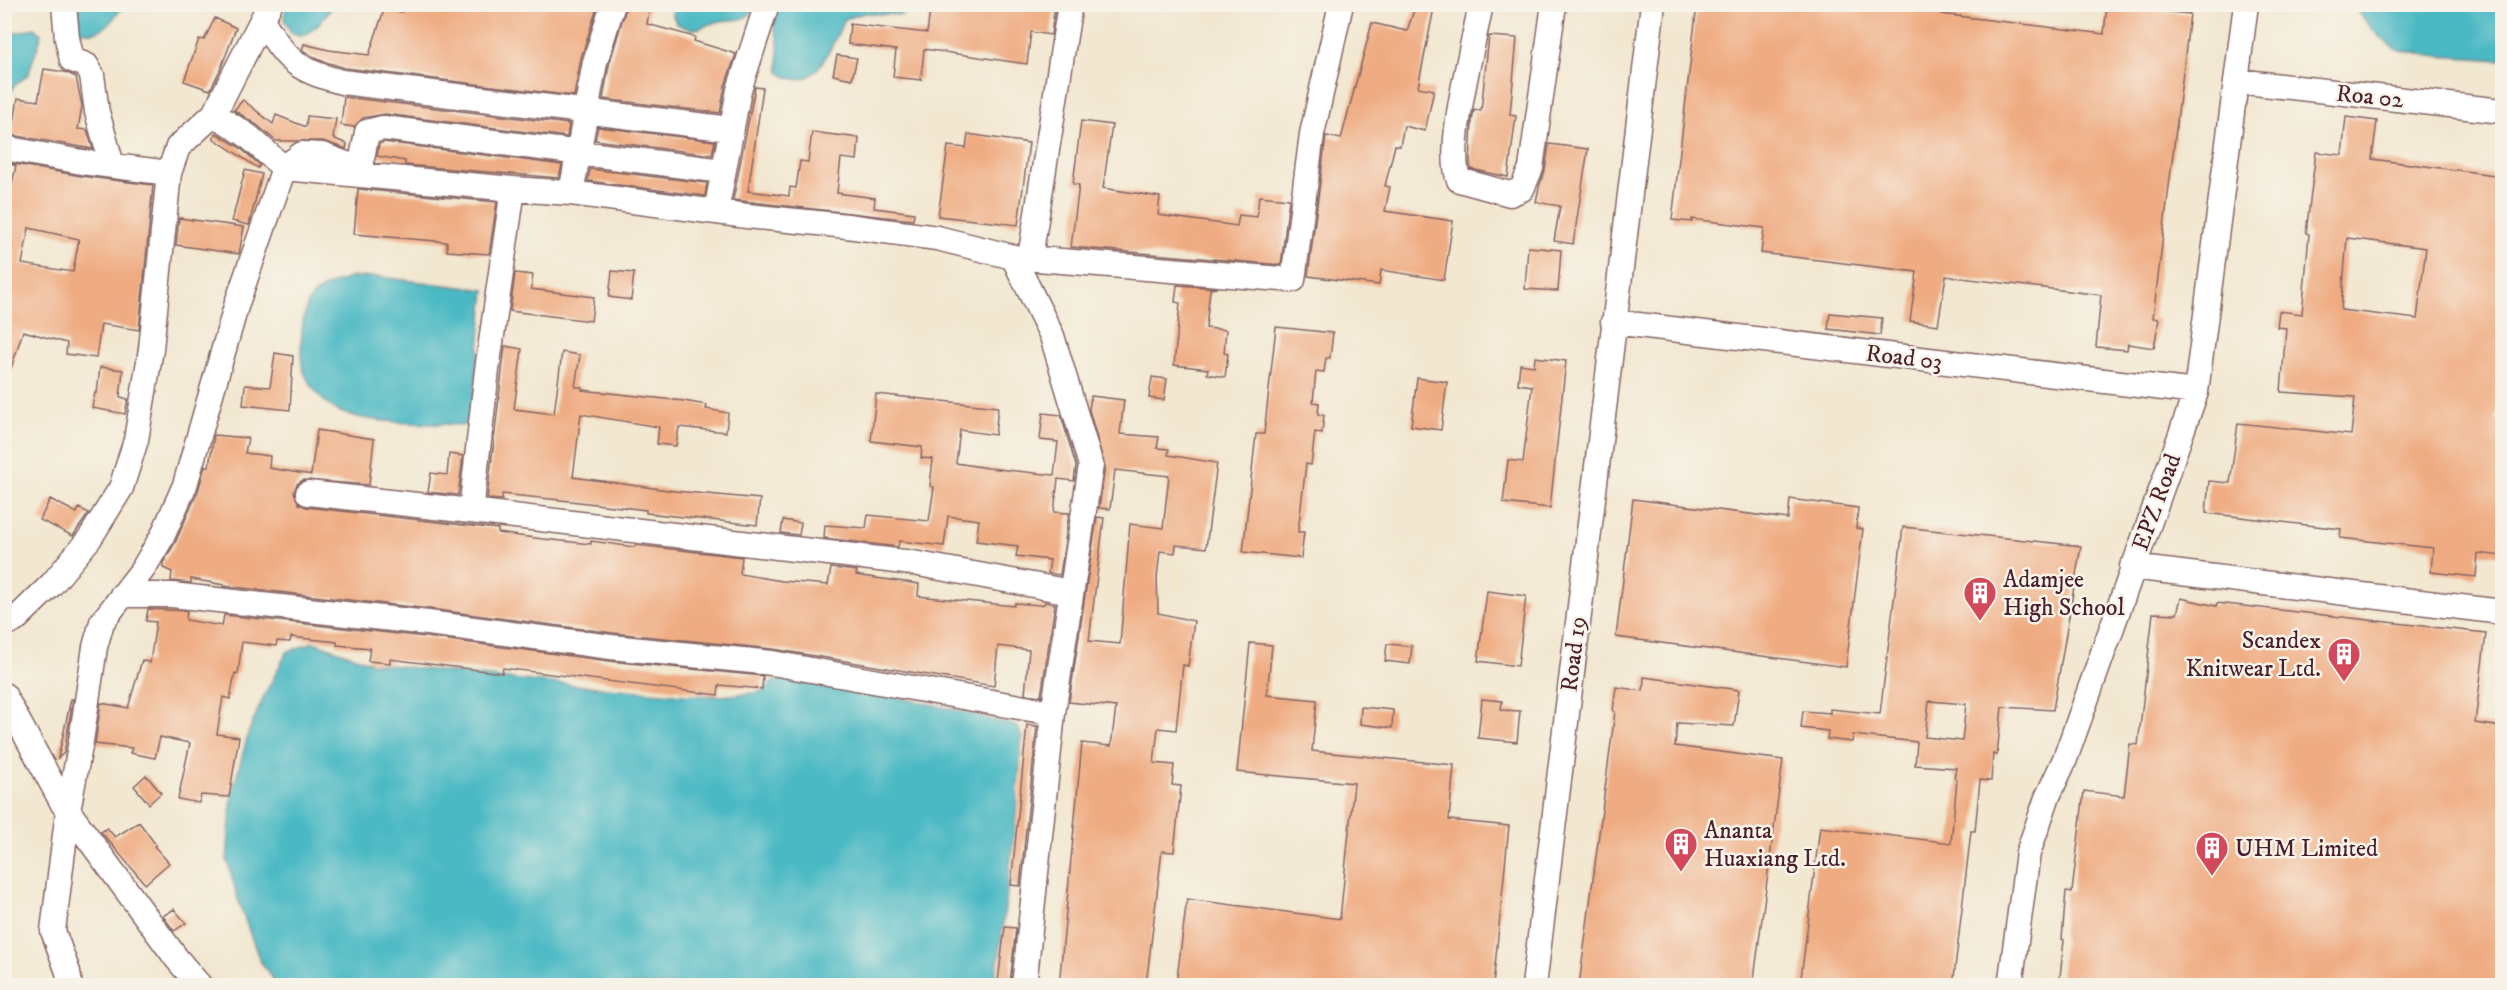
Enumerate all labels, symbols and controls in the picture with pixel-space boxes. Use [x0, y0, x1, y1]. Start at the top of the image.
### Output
street label: Roa 02 [2335, 79, 2405, 115]
street label: Road 03 [1864, 338, 1944, 378]
street label: EPZ Road [2126, 450, 2188, 555]
place label: Adamjee High School [2003, 565, 2125, 623]
building icon: Adamjee High School [1962, 575, 1998, 622]
street label: Road 19 [1554, 615, 1593, 693]
place label: Scandex Knitwear Ltd. [2185, 626, 2321, 684]
building icon: Scandex Knitwear Ltd. [2326, 636, 2362, 683]
place label: Ananta Huaxiang Ltd. [1704, 816, 1846, 874]
building icon: Ananta Huaxiang Ltd. [1663, 826, 1699, 873]
building icon: UHM Limited [2194, 830, 2230, 877]
place label: UHM Limited [2235, 834, 2378, 864]

